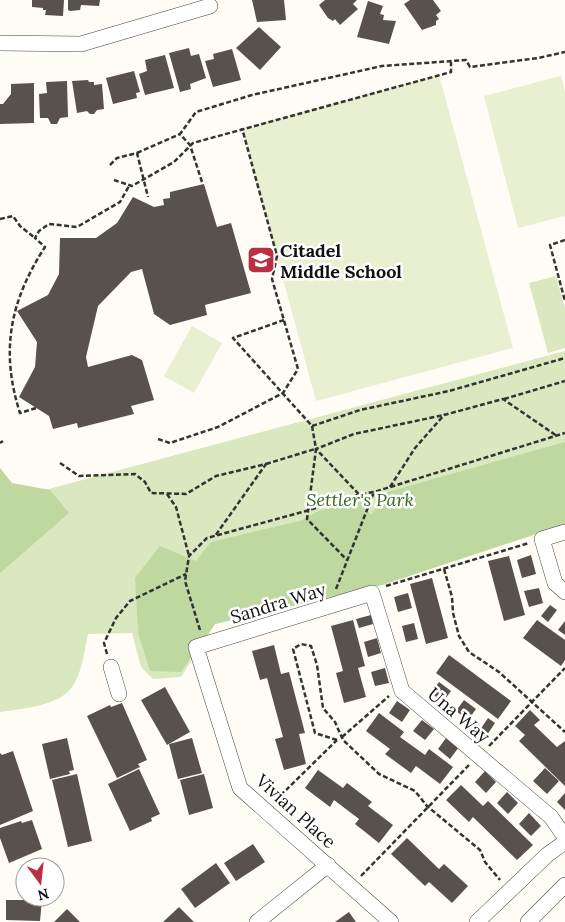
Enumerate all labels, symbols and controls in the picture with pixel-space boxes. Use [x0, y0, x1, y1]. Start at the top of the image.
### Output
place label: Citadel Middle School [280, 239, 402, 283]
school or university icon: Citadel Middle School [246, 245, 276, 275]
park label: Settler's Park [306, 488, 414, 511]
street label: Sandra Way [227, 577, 329, 628]
street label: Una Way [423, 682, 495, 748]
street label: Vivian Place [250, 768, 341, 853]
north arrow [15, 857, 65, 907]
text: N [36, 884, 51, 905]

